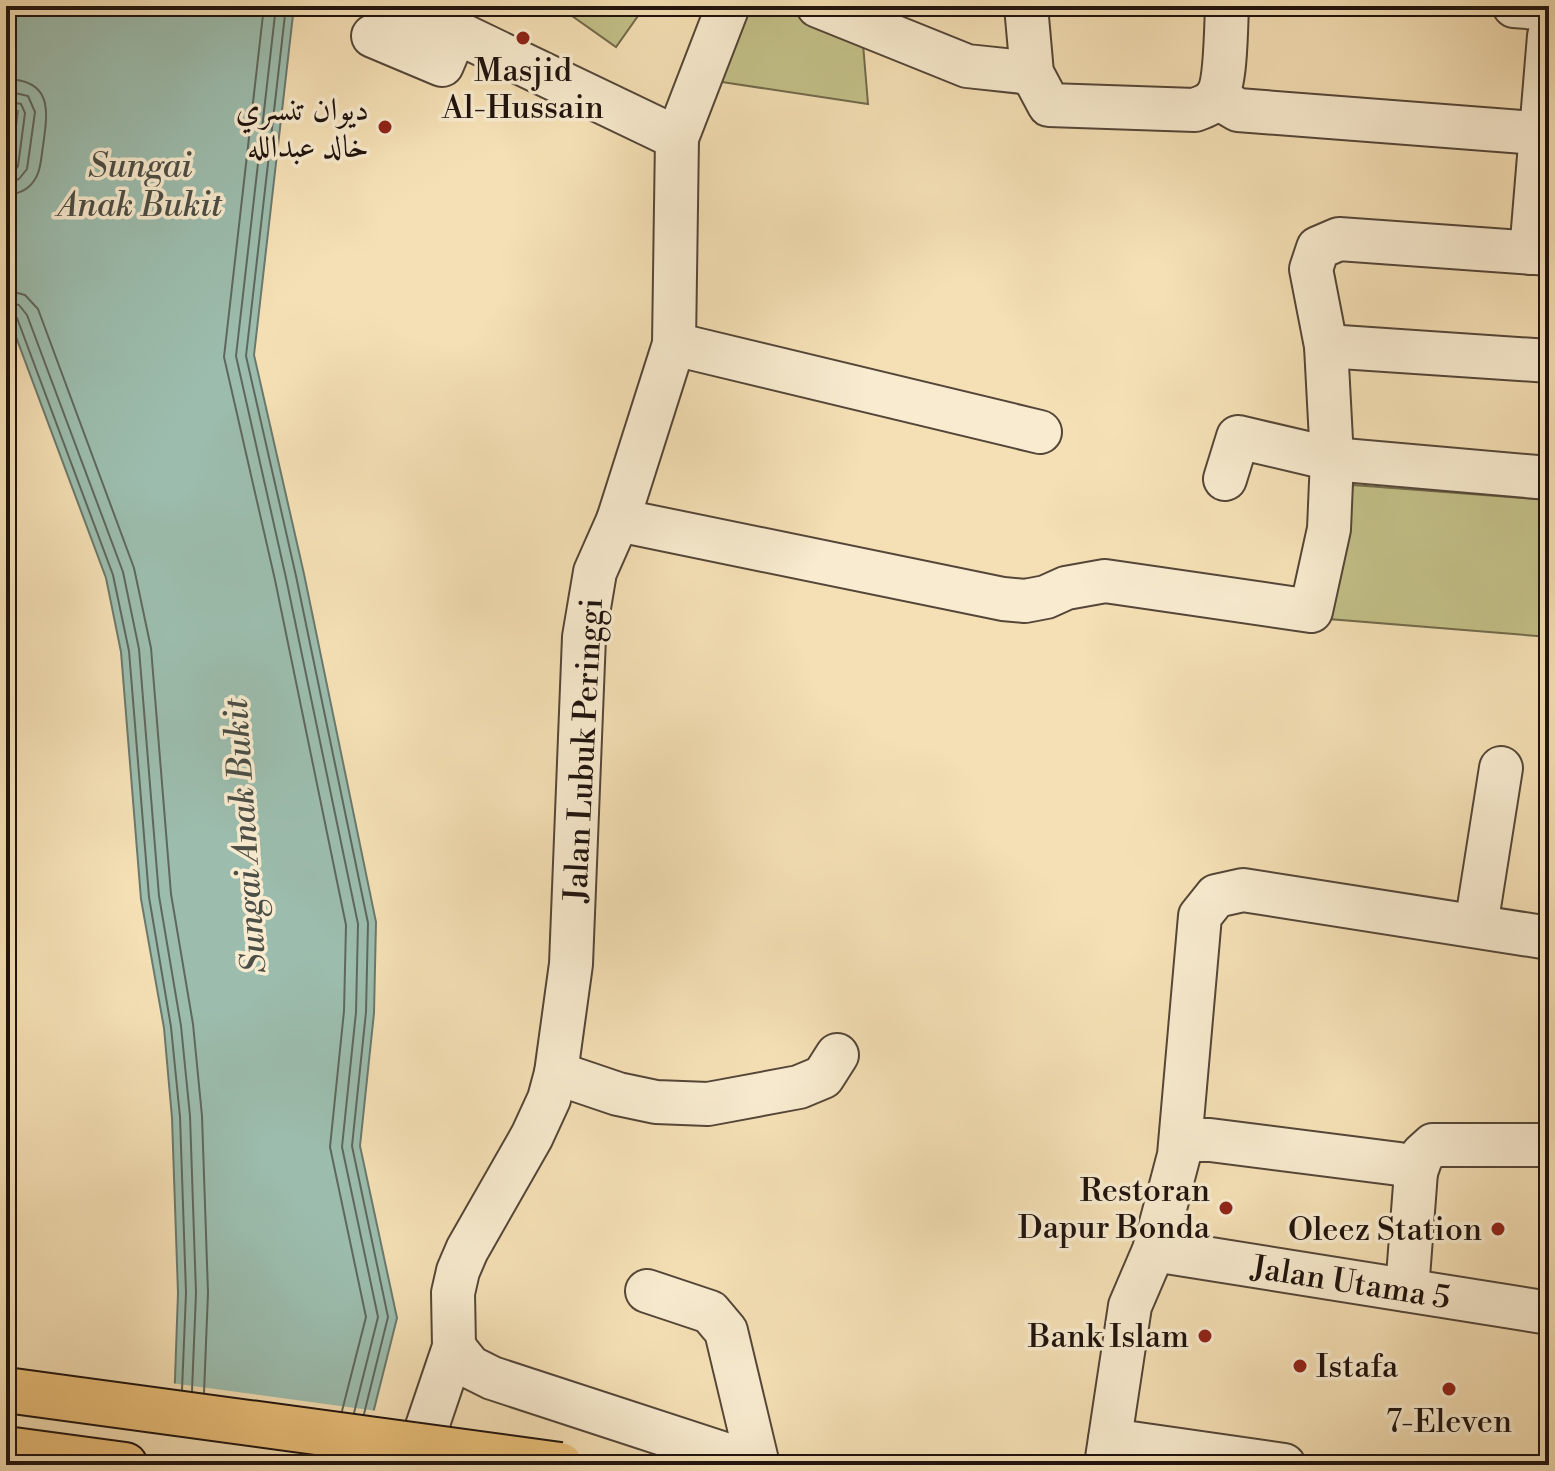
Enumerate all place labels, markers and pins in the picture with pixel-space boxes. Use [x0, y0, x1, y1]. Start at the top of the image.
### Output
marker: Masjid Al-Hussain [514, 29, 532, 47]
place label: Masjid Al-Hussain [441, 51, 604, 128]
place label: دیوان تنسري خالد عبدالله [236, 90, 369, 167]
marker: دیوان تنسري خالد عبدالله [376, 118, 394, 136]
place label: Restoran Dapur Bonda [1018, 1171, 1211, 1248]
marker: Restoran Dapur Bonda [1217, 1199, 1235, 1217]
place label: Oleez Station [1288, 1210, 1482, 1250]
marker: Oleez Station [1489, 1220, 1507, 1238]
place label: Bank Islam [1027, 1317, 1189, 1357]
marker: Bank Islam [1196, 1327, 1214, 1345]
place label: Istafa [1316, 1347, 1399, 1387]
marker: Istafa [1291, 1357, 1309, 1375]
marker: 7-Eleven [1440, 1380, 1458, 1398]
place label: 7-Eleven [1386, 1402, 1512, 1442]

